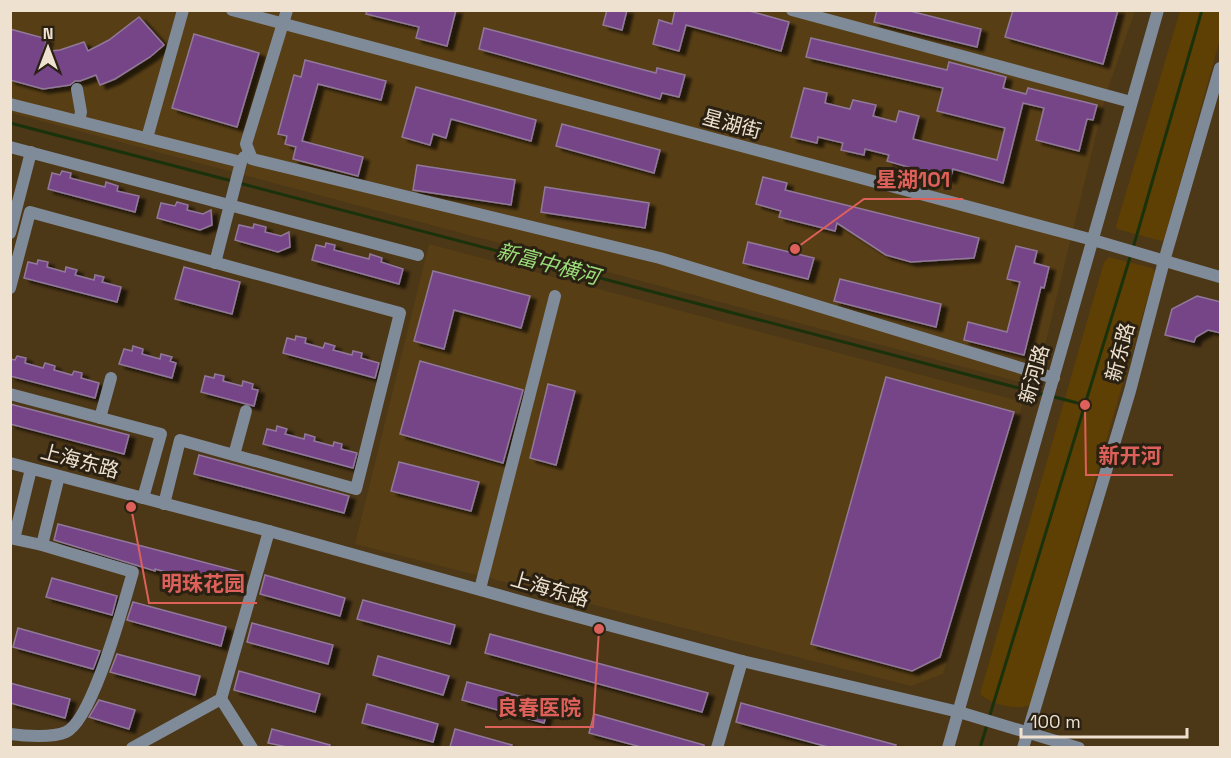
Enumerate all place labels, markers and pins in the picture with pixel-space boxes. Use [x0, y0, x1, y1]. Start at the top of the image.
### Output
callout: 星湖101 [864, 160, 963, 199]
callout: 新开河 [1086, 436, 1173, 475]
callout: 明珠花园 [149, 564, 257, 603]
callout: 良春医院 [485, 688, 593, 727]

